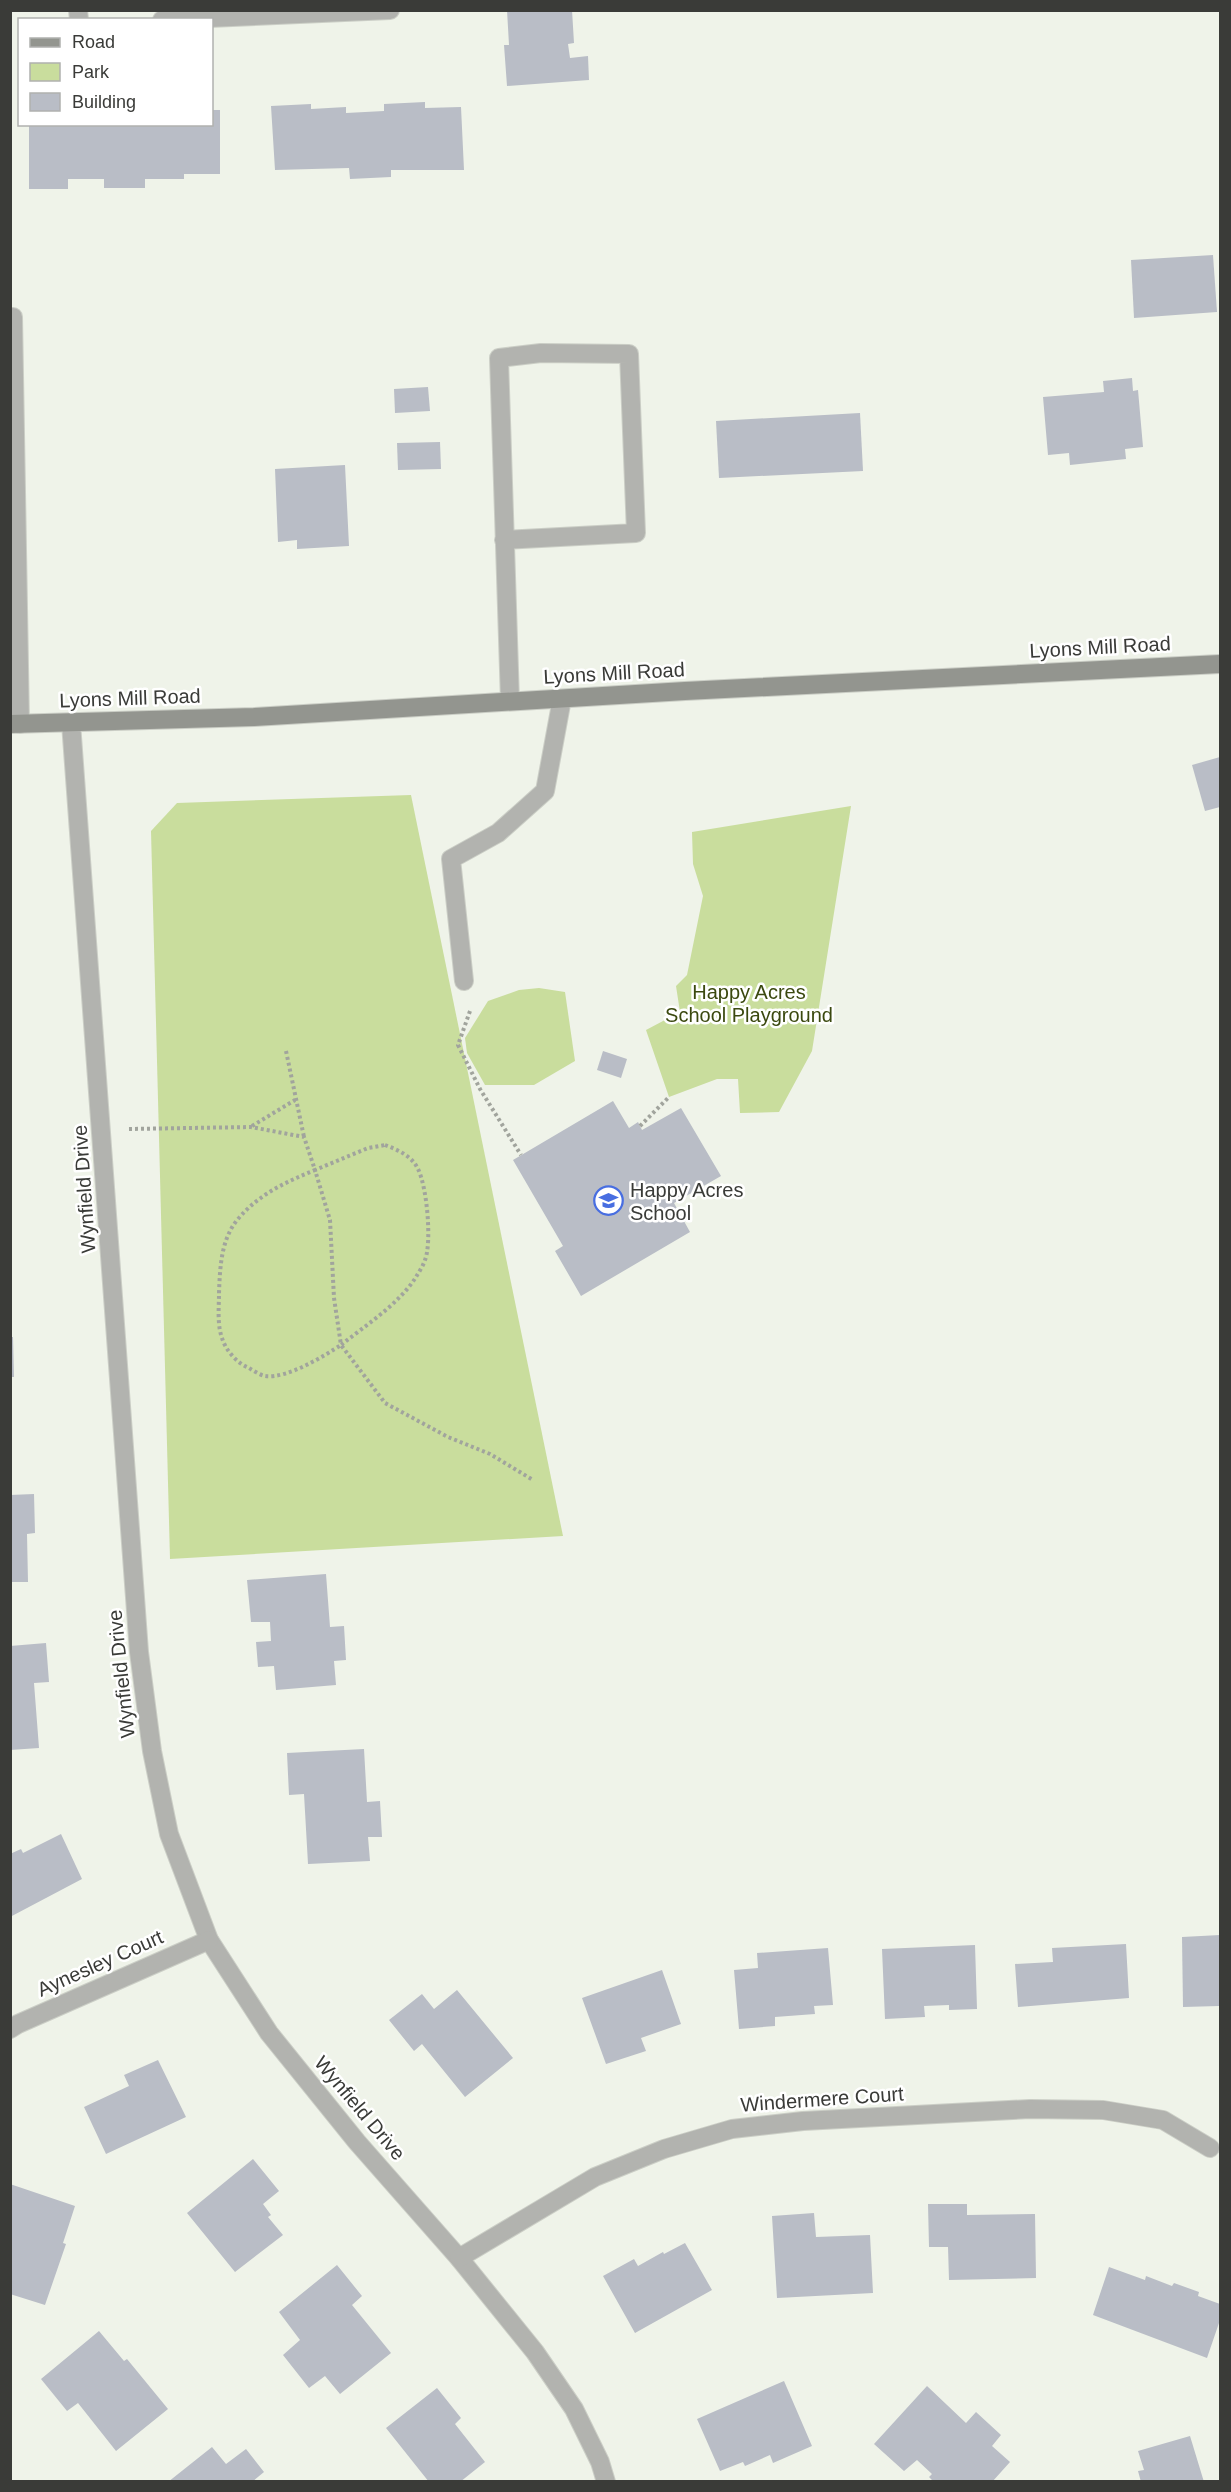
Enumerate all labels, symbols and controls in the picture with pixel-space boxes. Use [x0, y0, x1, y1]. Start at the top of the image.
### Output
legend [18, 18, 213, 126]
text: Road [72, 32, 115, 52]
text: Park [72, 62, 110, 82]
text: Building [72, 92, 136, 112]
street label: Lyons Mill Road [1029, 632, 1171, 662]
street label: Lyons Mill Road [543, 658, 685, 688]
street label: Lyons Mill Road [59, 685, 201, 711]
park label: Happy Acres School Playground [665, 981, 833, 1026]
street label: Wynfield Drive [69, 1124, 99, 1254]
place label: Happy Acres School [630, 1179, 743, 1224]
school or university icon: Happy Acres School [593, 1185, 625, 1217]
street label: Wynfield Drive [103, 1609, 139, 1739]
street label: Aynesley Court [34, 1925, 167, 2001]
street label: Wynfield Drive [310, 2052, 410, 2164]
street label: Windermere Court [740, 2082, 905, 2116]

